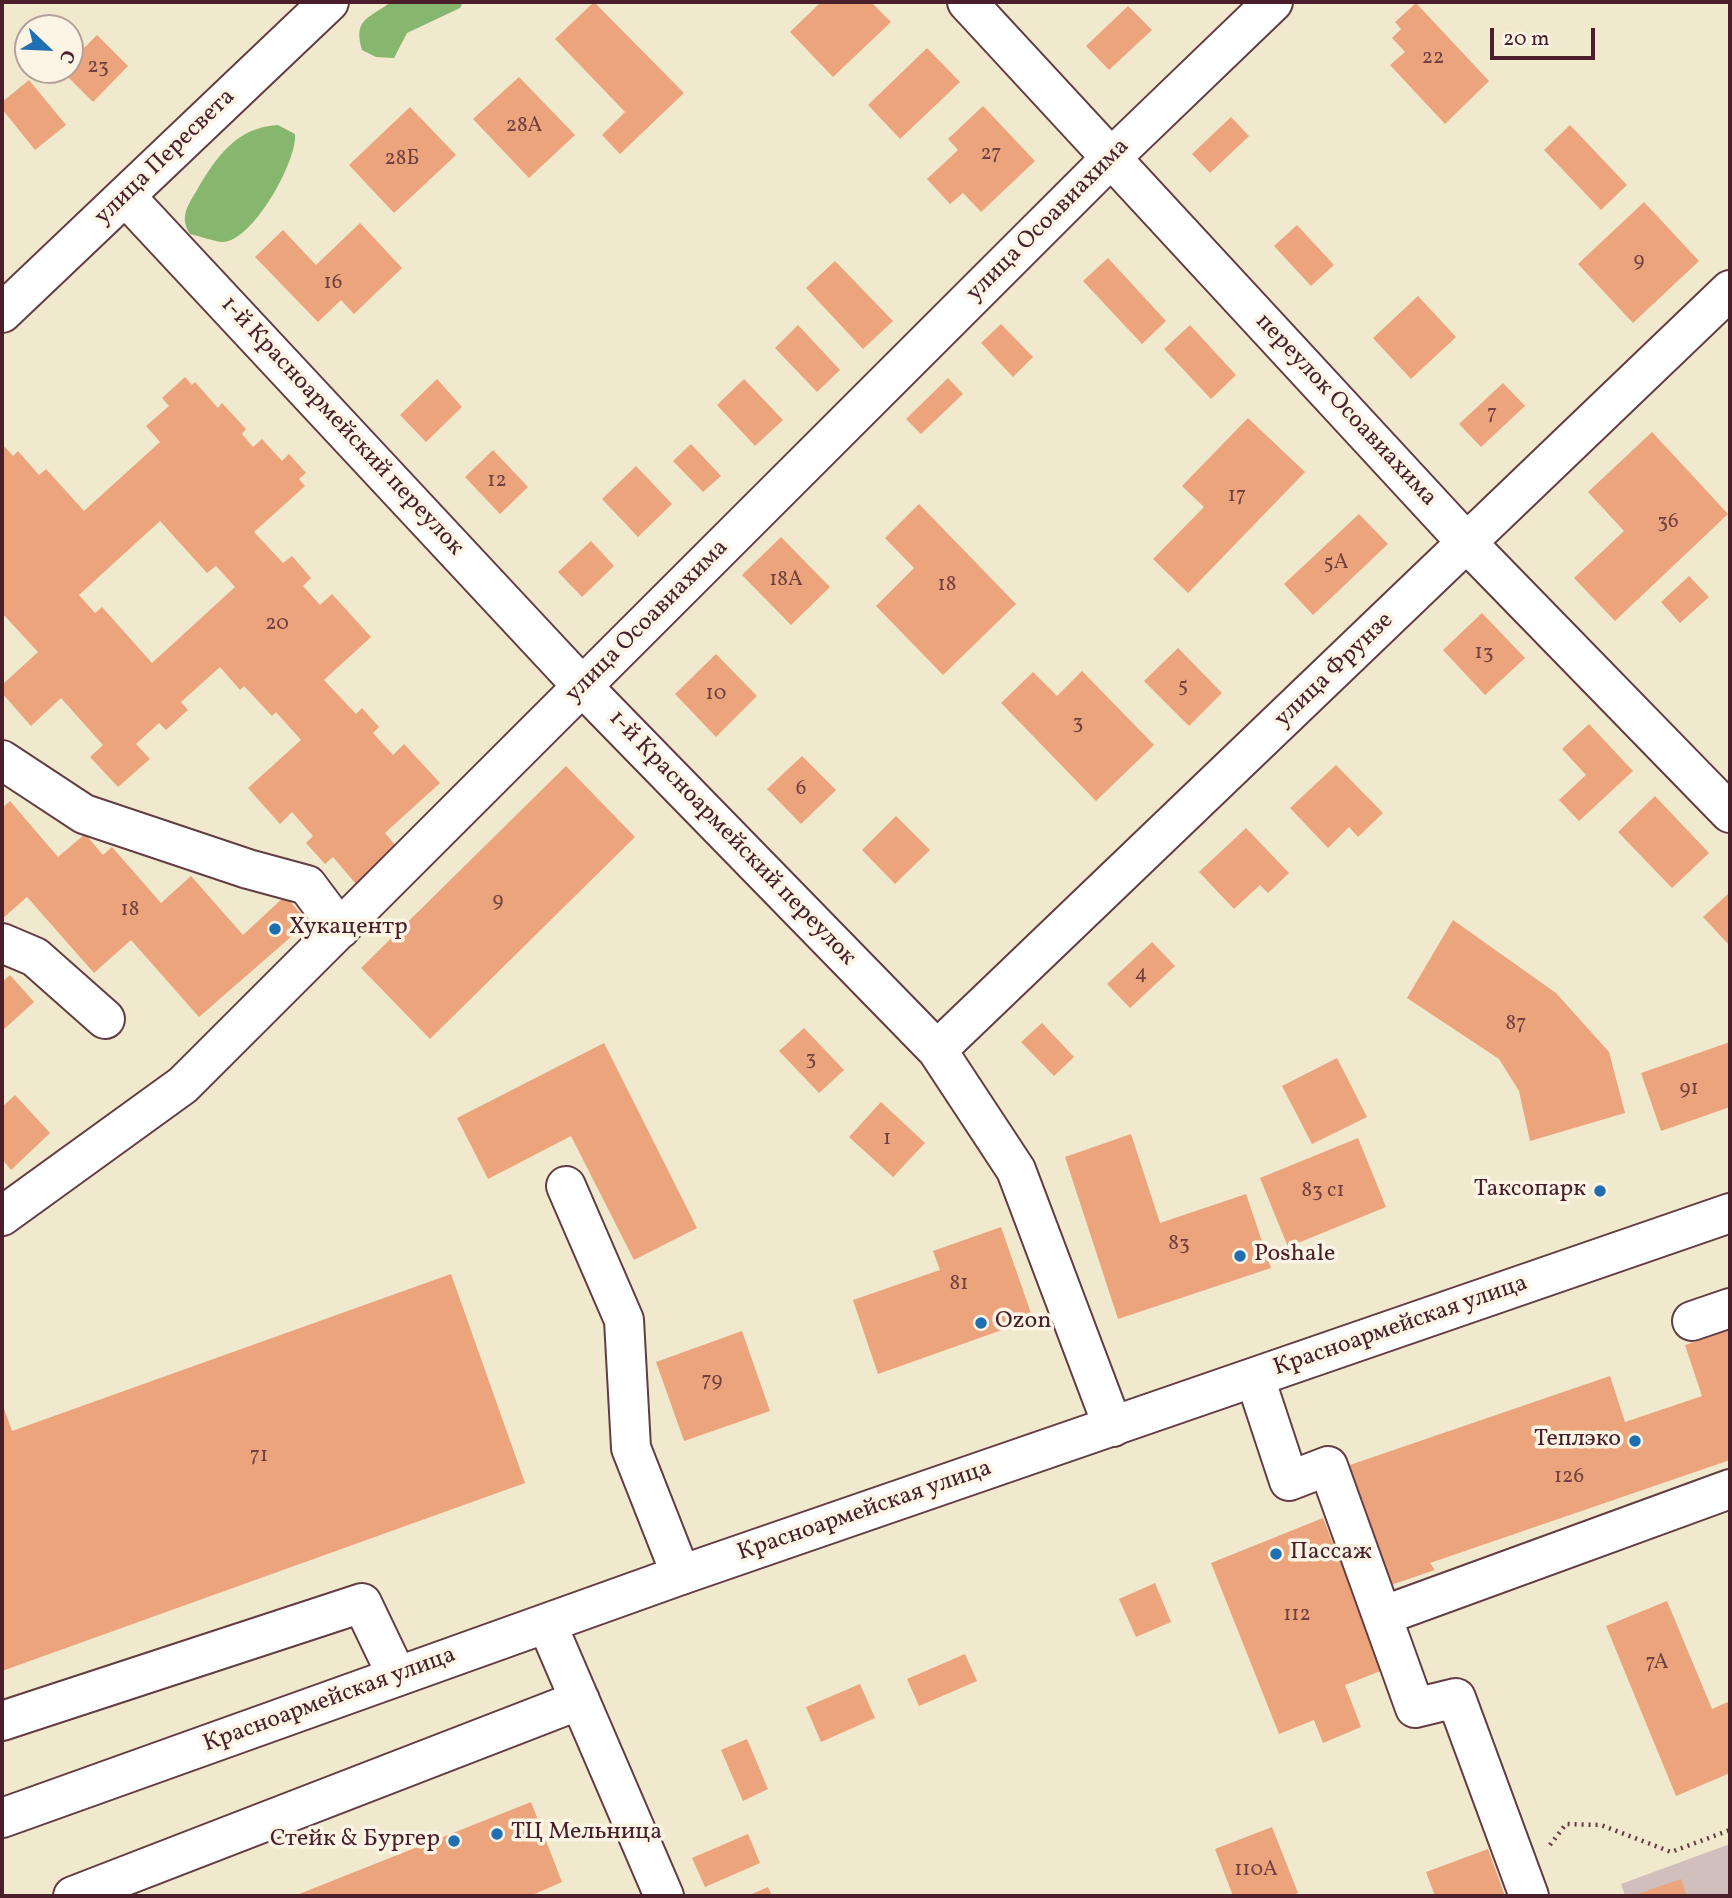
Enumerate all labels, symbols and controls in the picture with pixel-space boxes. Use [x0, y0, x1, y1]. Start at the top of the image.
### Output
north arrow [14, 14, 84, 84]
scale bar [1494, 14, 1599, 58]
text: 20 m [1503, 25, 1549, 54]
text: С [52, 46, 81, 67]
house number: 22 [1422, 46, 1444, 72]
house number: 23 [87, 55, 109, 81]
street label: улица Пересвета [90, 84, 242, 232]
house number: 28А [506, 114, 542, 140]
street label: улица Осоавиахима [962, 134, 1136, 308]
house number: 27 [981, 142, 1001, 168]
house number: 28Б [385, 147, 419, 173]
house number: 9 [1634, 249, 1644, 275]
house number: 16 [324, 271, 342, 297]
street label: 1-й Красноармейский переулок [213, 291, 469, 563]
street label: переулок Осоавиахима [1248, 309, 1442, 513]
house number: 7 [1487, 402, 1497, 428]
house number: 12 [487, 469, 507, 495]
house number: 17 [1228, 484, 1246, 510]
house number: 36 [1657, 510, 1679, 536]
street label: улица Осоавиахима [561, 535, 735, 709]
house number: 5А [1324, 551, 1348, 577]
house number: 18А [769, 568, 803, 594]
house number: 18 [938, 573, 956, 599]
street label: улица Фрунзе [1270, 607, 1400, 735]
house number: 20 [265, 612, 289, 638]
house number: 13 [1475, 641, 1493, 667]
house number: 5 [1178, 674, 1188, 700]
house number: 10 [706, 682, 726, 708]
street label: 1-й Красноармейский переулок [601, 705, 861, 973]
house number: 3 [1073, 711, 1083, 737]
house number: 6 [796, 777, 806, 803]
house number: 9 [493, 889, 503, 915]
house number: 18 [121, 898, 139, 924]
place label: Хукацентр [289, 915, 408, 943]
marker: Хукацентр [267, 921, 283, 937]
house number: 4 [1135, 962, 1147, 988]
house number: 87 [1506, 1012, 1526, 1038]
house number: 3 [806, 1047, 816, 1073]
house number: 91 [1679, 1077, 1699, 1103]
house number: 1 [883, 1127, 891, 1153]
place label: Таксопарк [1474, 1177, 1586, 1205]
house number: 83 с1 [1301, 1179, 1345, 1205]
marker: Таксопарк [1592, 1183, 1608, 1199]
house number: 83 [1168, 1232, 1190, 1258]
place label: Poshale [1254, 1242, 1335, 1270]
marker: Poshale [1232, 1248, 1248, 1264]
street label: Красноармейская улица [1270, 1270, 1532, 1384]
house number: 81 [950, 1272, 968, 1298]
place label: Ozon [995, 1309, 1052, 1337]
marker: Ozon [973, 1315, 989, 1331]
house number: 79 [702, 1369, 722, 1395]
place label: Теплэко [1534, 1427, 1621, 1455]
marker: Теплэко [1627, 1433, 1643, 1449]
house number: 71 [250, 1444, 268, 1470]
street label: Красноармейская улица [734, 1455, 996, 1569]
house number: 126 [1554, 1465, 1584, 1491]
place label: Пассаж [1290, 1540, 1372, 1568]
marker: Пассаж [1268, 1546, 1284, 1562]
house number: 112 [1283, 1603, 1311, 1629]
street label: Красноармейская улица [200, 1642, 460, 1760]
house number: 7А [1646, 1651, 1668, 1677]
place label: ТЦ Мельница [511, 1820, 662, 1848]
marker: ТЦ Мельница [489, 1826, 505, 1842]
place label: Стейк & Бургер [270, 1827, 440, 1855]
marker: Стейк & Бургер [446, 1833, 462, 1849]
house number: 110А [1234, 1858, 1278, 1884]

